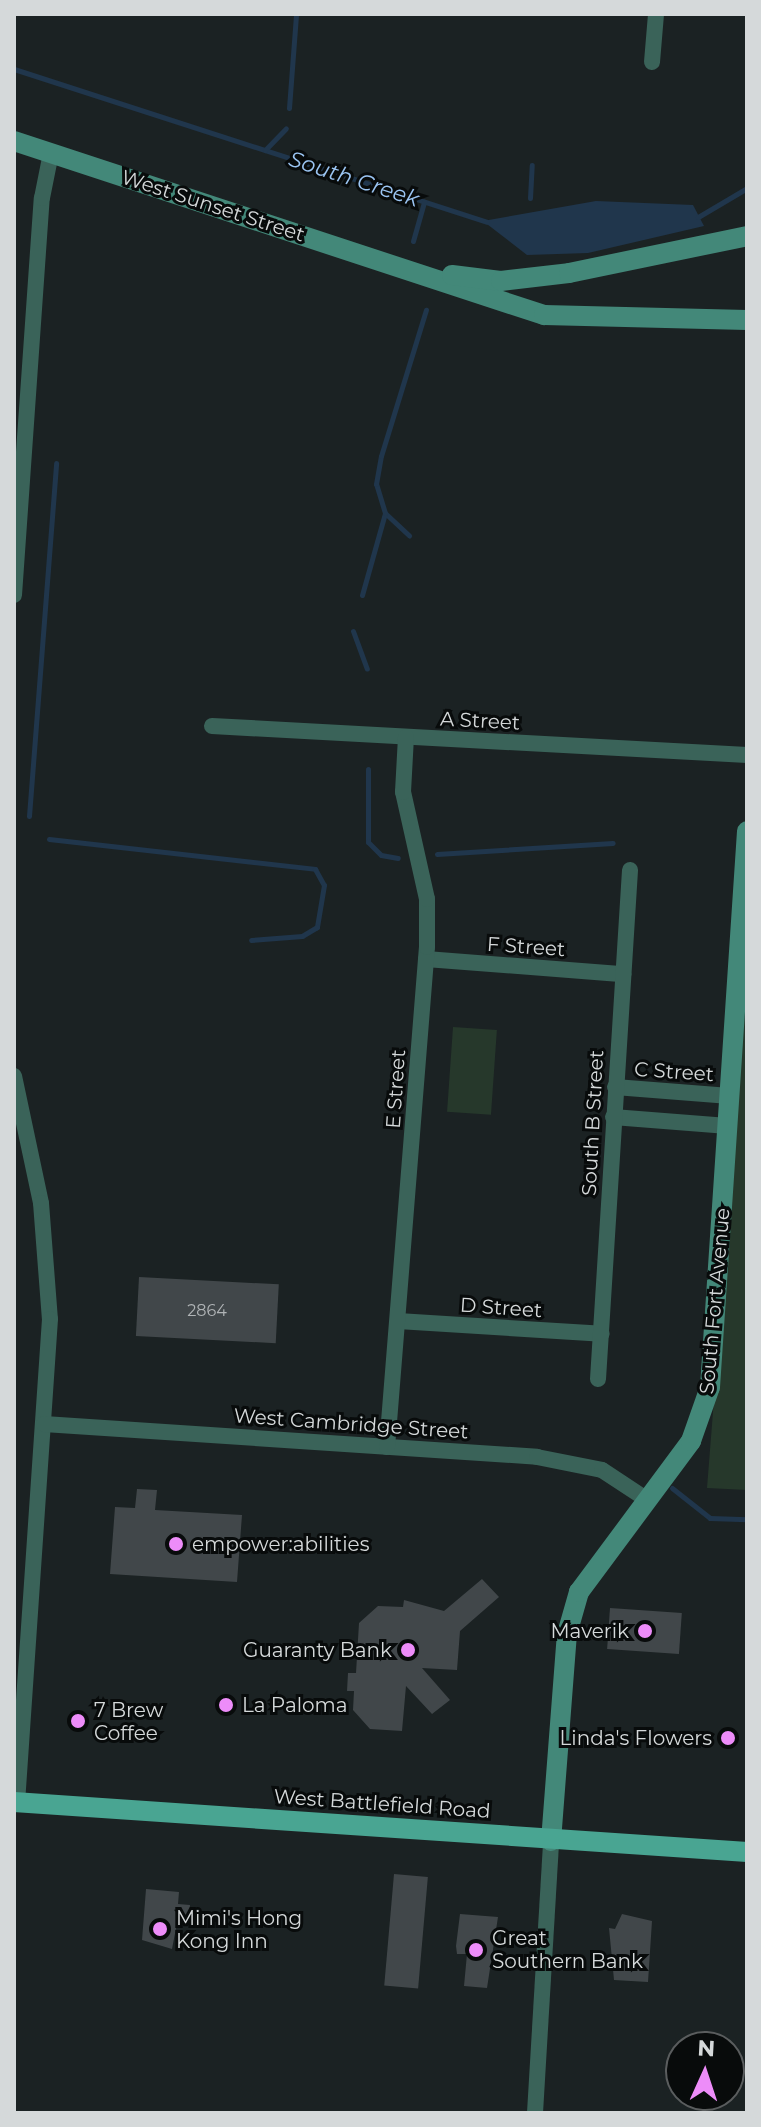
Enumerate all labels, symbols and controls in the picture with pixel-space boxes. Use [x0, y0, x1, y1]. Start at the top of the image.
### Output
water label: South Creek [285, 145, 423, 213]
street label: West Sunset Street [118, 165, 308, 247]
street label: A Street [439, 707, 521, 735]
street label: F Street [486, 932, 566, 962]
street label: E Street [381, 1049, 411, 1129]
street label: South B Street [577, 1049, 609, 1197]
street label: C Street [633, 1057, 715, 1087]
street label: South Fort Avenue [695, 1207, 735, 1395]
street label: D Street [459, 1293, 543, 1323]
house number: 2864 [187, 1301, 227, 1321]
street label: West Cambridge Street [233, 1404, 469, 1444]
place label: empower:abilities [192, 1532, 369, 1556]
marker: empower:abilities [167, 1535, 185, 1553]
place label: Maverik [550, 1619, 629, 1643]
marker: Maverik [636, 1622, 654, 1640]
place label: Guaranty Bank [243, 1638, 392, 1662]
marker: Guaranty Bank [399, 1641, 417, 1659]
place label: La Paloma [242, 1693, 348, 1717]
marker: La Paloma [217, 1696, 235, 1714]
place label: 7 Brew Coffee [94, 1698, 163, 1745]
marker: 7 Brew Coffee [69, 1712, 87, 1730]
place label: Linda's Flowers [560, 1726, 712, 1750]
marker: Linda's Flowers [719, 1729, 737, 1747]
street label: West Battlefield Road [273, 1784, 491, 1824]
place label: Mimi's Hong Kong Inn [176, 1906, 302, 1953]
marker: Mimi's Hong Kong Inn [151, 1920, 169, 1938]
place label: Great Southern Bank [492, 1926, 643, 1973]
marker: Great Southern Bank [467, 1941, 485, 1959]
north arrow [665, 2031, 745, 2111]
text: N [697, 2035, 716, 2062]

